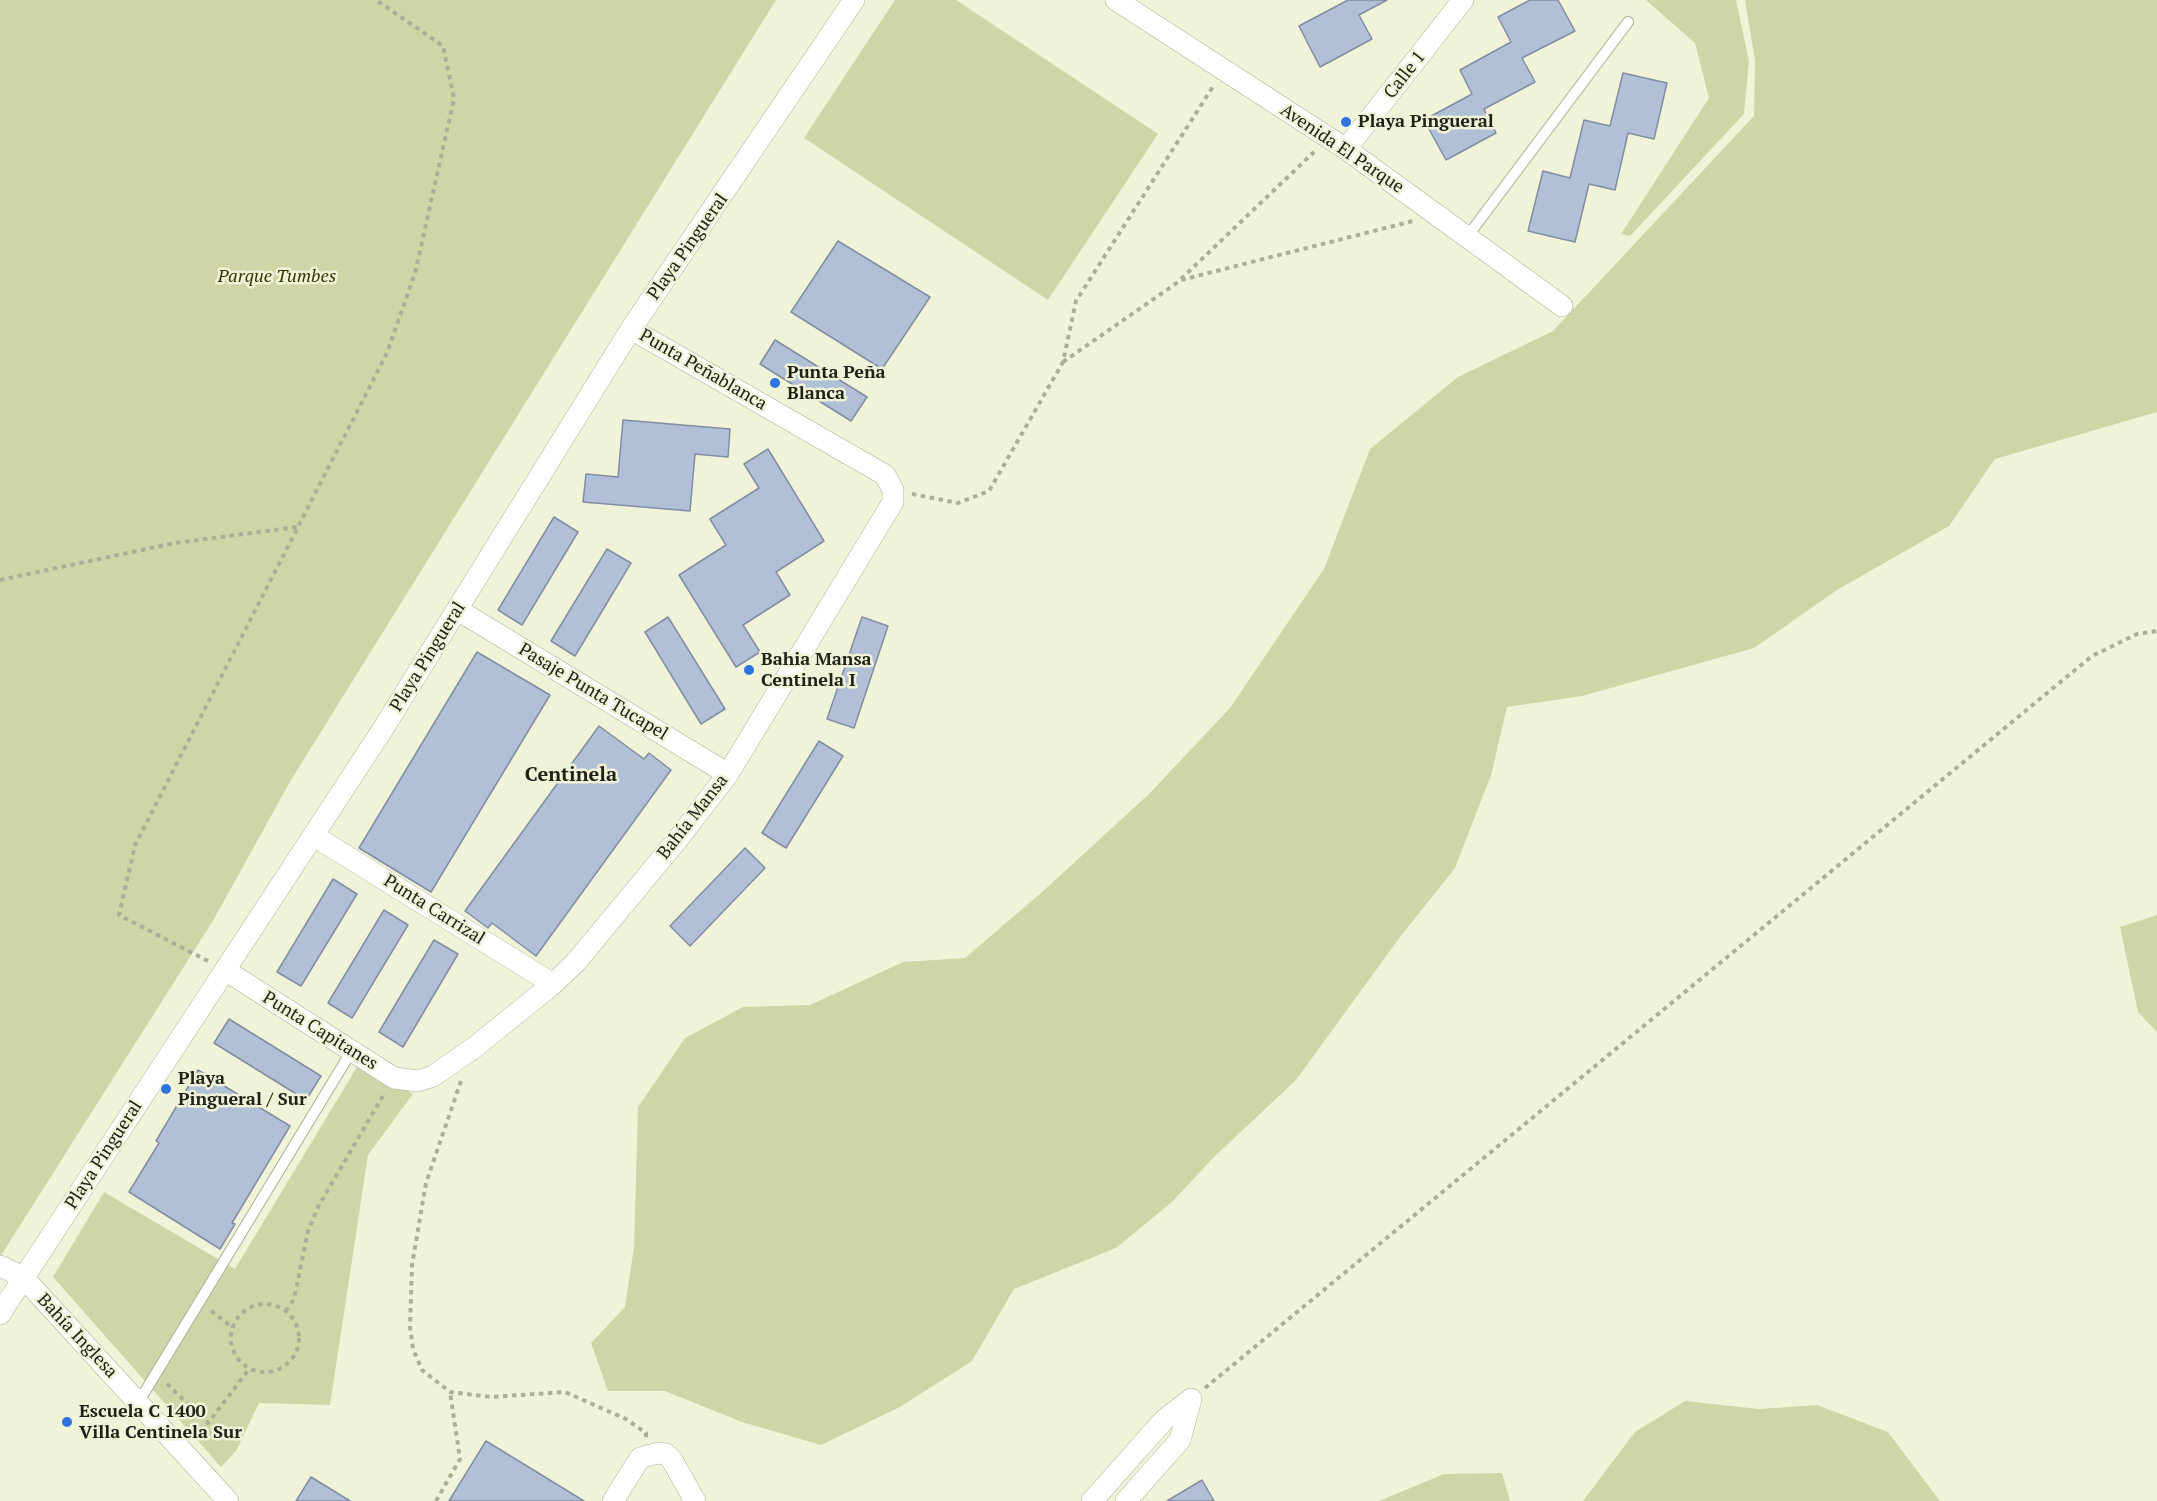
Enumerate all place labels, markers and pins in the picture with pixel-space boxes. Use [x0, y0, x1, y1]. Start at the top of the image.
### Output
place label: Playa Pingueral [1358, 111, 1494, 133]
marker: Playa Pingueral [1339, 115, 1353, 129]
place label: Punta Peña Blanca [787, 362, 886, 404]
marker: Punta Peña Blanca [768, 376, 782, 390]
place label: Bahia Mansa Centinela I [761, 649, 872, 692]
marker: Bahia Mansa Centinela I [742, 663, 756, 677]
place label: Playa Pingueral / Sur [178, 1068, 307, 1110]
marker: Playa Pingueral / Sur [159, 1082, 173, 1096]
place label: Escuela C 1400 Villa Centinela Sur [79, 1401, 242, 1444]
marker: Escuela C 1400 Villa Centinela Sur [60, 1415, 74, 1429]

